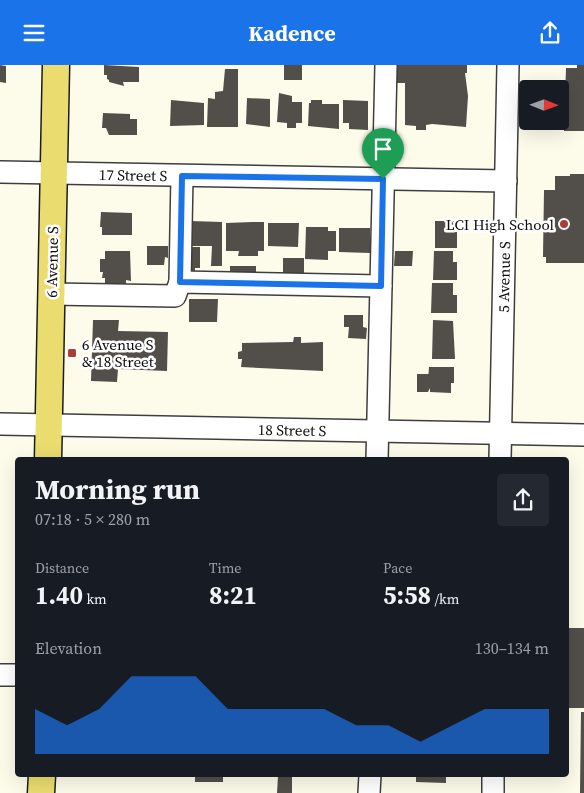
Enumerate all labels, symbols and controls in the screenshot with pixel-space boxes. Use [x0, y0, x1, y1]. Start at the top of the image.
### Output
text: Kadence [248, 18, 336, 48]
icon: menu [20, 19, 48, 47]
icon: share [536, 19, 564, 47]
north arrow [519, 80, 569, 130]
map controls [519, 80, 569, 130]
pin [362, 128, 404, 179]
icon: arrive [369, 135, 397, 163]
street label: 17 Street S [99, 164, 168, 186]
place label: LCI High School [446, 214, 555, 235]
marker: LCI High School [558, 218, 570, 230]
street label: 6 Avenue S [41, 226, 63, 298]
street label: 5 Avenue S [493, 241, 515, 313]
place label: 6 Avenue S & 18 Street [82, 334, 154, 372]
marker: 6 Avenue S & 18 Street [66, 347, 78, 359]
street label: 18 Street S [258, 419, 327, 441]
text: Morning run [35, 470, 200, 508]
button: share [497, 474, 549, 526]
text: 07:18 · 5 × 280 m [35, 508, 150, 530]
text: Distance [35, 558, 89, 578]
text: Time [209, 558, 241, 578]
text: Pace [383, 558, 412, 578]
text: 1.40 [35, 578, 83, 612]
text: 8:21 [209, 578, 257, 612]
text: 5:58 [383, 578, 431, 612]
text: km [83, 589, 107, 609]
text: /km [431, 589, 459, 609]
text: Elevation [35, 637, 102, 659]
text: 130–134 m [475, 637, 549, 659]

